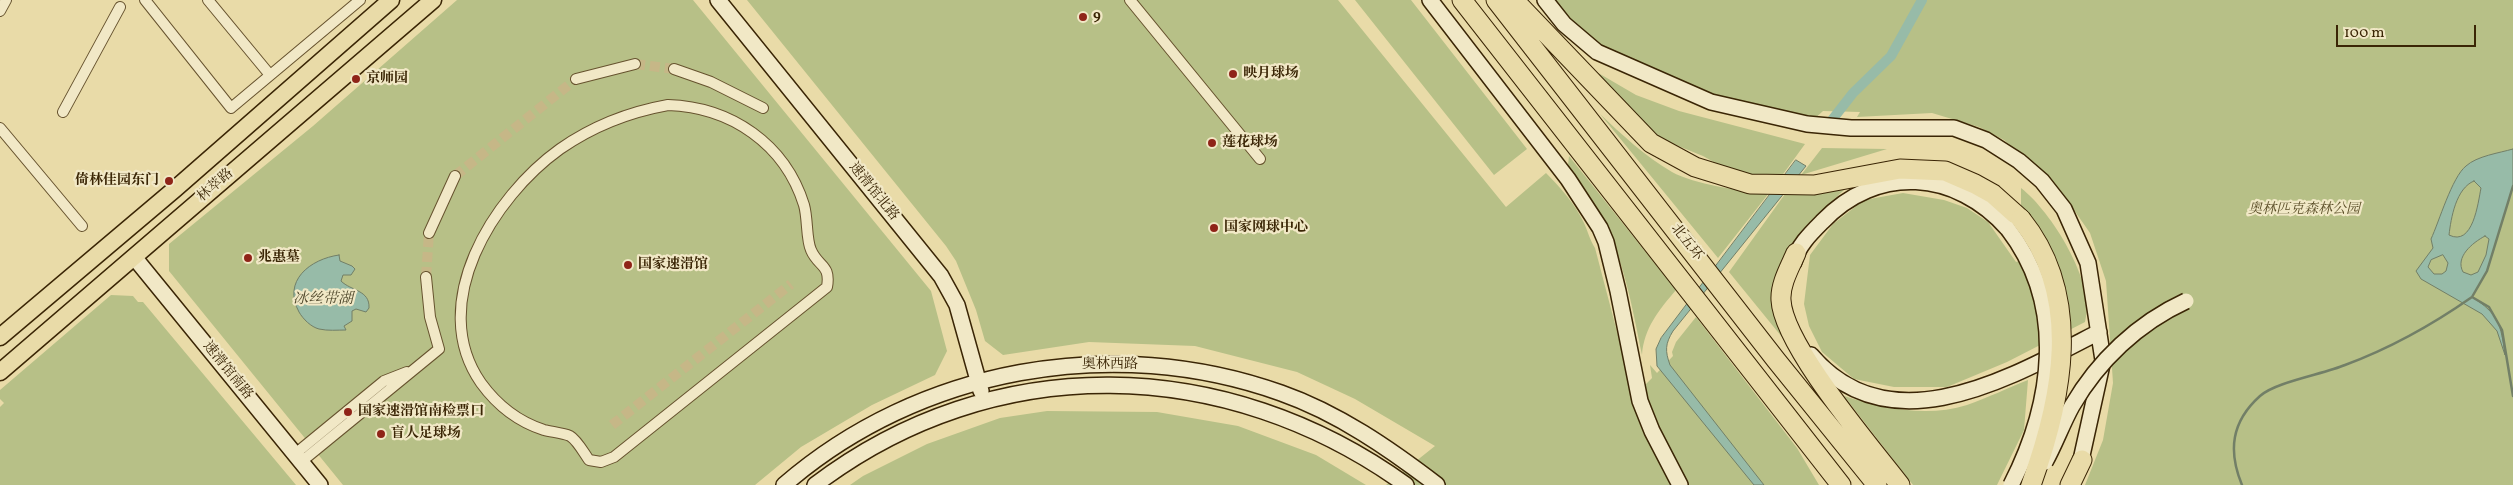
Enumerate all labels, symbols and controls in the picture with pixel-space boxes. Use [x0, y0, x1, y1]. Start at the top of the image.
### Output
place label: 9 [1093, 9, 1101, 25]
marker: 9 [1077, 11, 1089, 23]
scale bar [2338, 15, 2478, 47]
text: 100 m [2344, 23, 2384, 44]
place label: 映月球场 [1243, 66, 1299, 82]
marker: 映月球场 [1227, 68, 1239, 80]
place label: 京师园 [366, 71, 408, 87]
marker: 京师园 [350, 73, 362, 85]
place label: 莲花球场 [1222, 135, 1278, 151]
marker: 莲花球场 [1206, 137, 1218, 149]
street label: 速滑馆北路 [844, 160, 902, 224]
street label: 林萃路 [195, 166, 237, 206]
place label: 倚林佳园东门 [75, 173, 159, 189]
marker: 倚林佳园东门 [163, 175, 175, 187]
park label: 奥林匹克森林公园 [2248, 202, 2360, 218]
place label: 国家网球中心 [1224, 220, 1308, 236]
street label: 北五环 [1666, 221, 1706, 265]
marker: 国家网球中心 [1208, 222, 1220, 234]
place label: 兆惠墓 [258, 250, 300, 266]
marker: 兆惠墓 [242, 252, 254, 264]
place label: 国家速滑馆 [638, 257, 708, 273]
marker: 国家速滑馆 [622, 259, 634, 271]
water label: 冰丝带湖 [293, 291, 353, 309]
street label: 速滑馆南路 [198, 339, 256, 403]
street label: 奥林西路 [1082, 357, 1138, 373]
place label: 国家速滑馆南检票口 [358, 404, 484, 420]
marker: 国家速滑馆南检票口 [342, 406, 354, 418]
place label: 盲人足球场 [391, 426, 461, 442]
marker: 盲人足球场 [375, 428, 387, 440]

